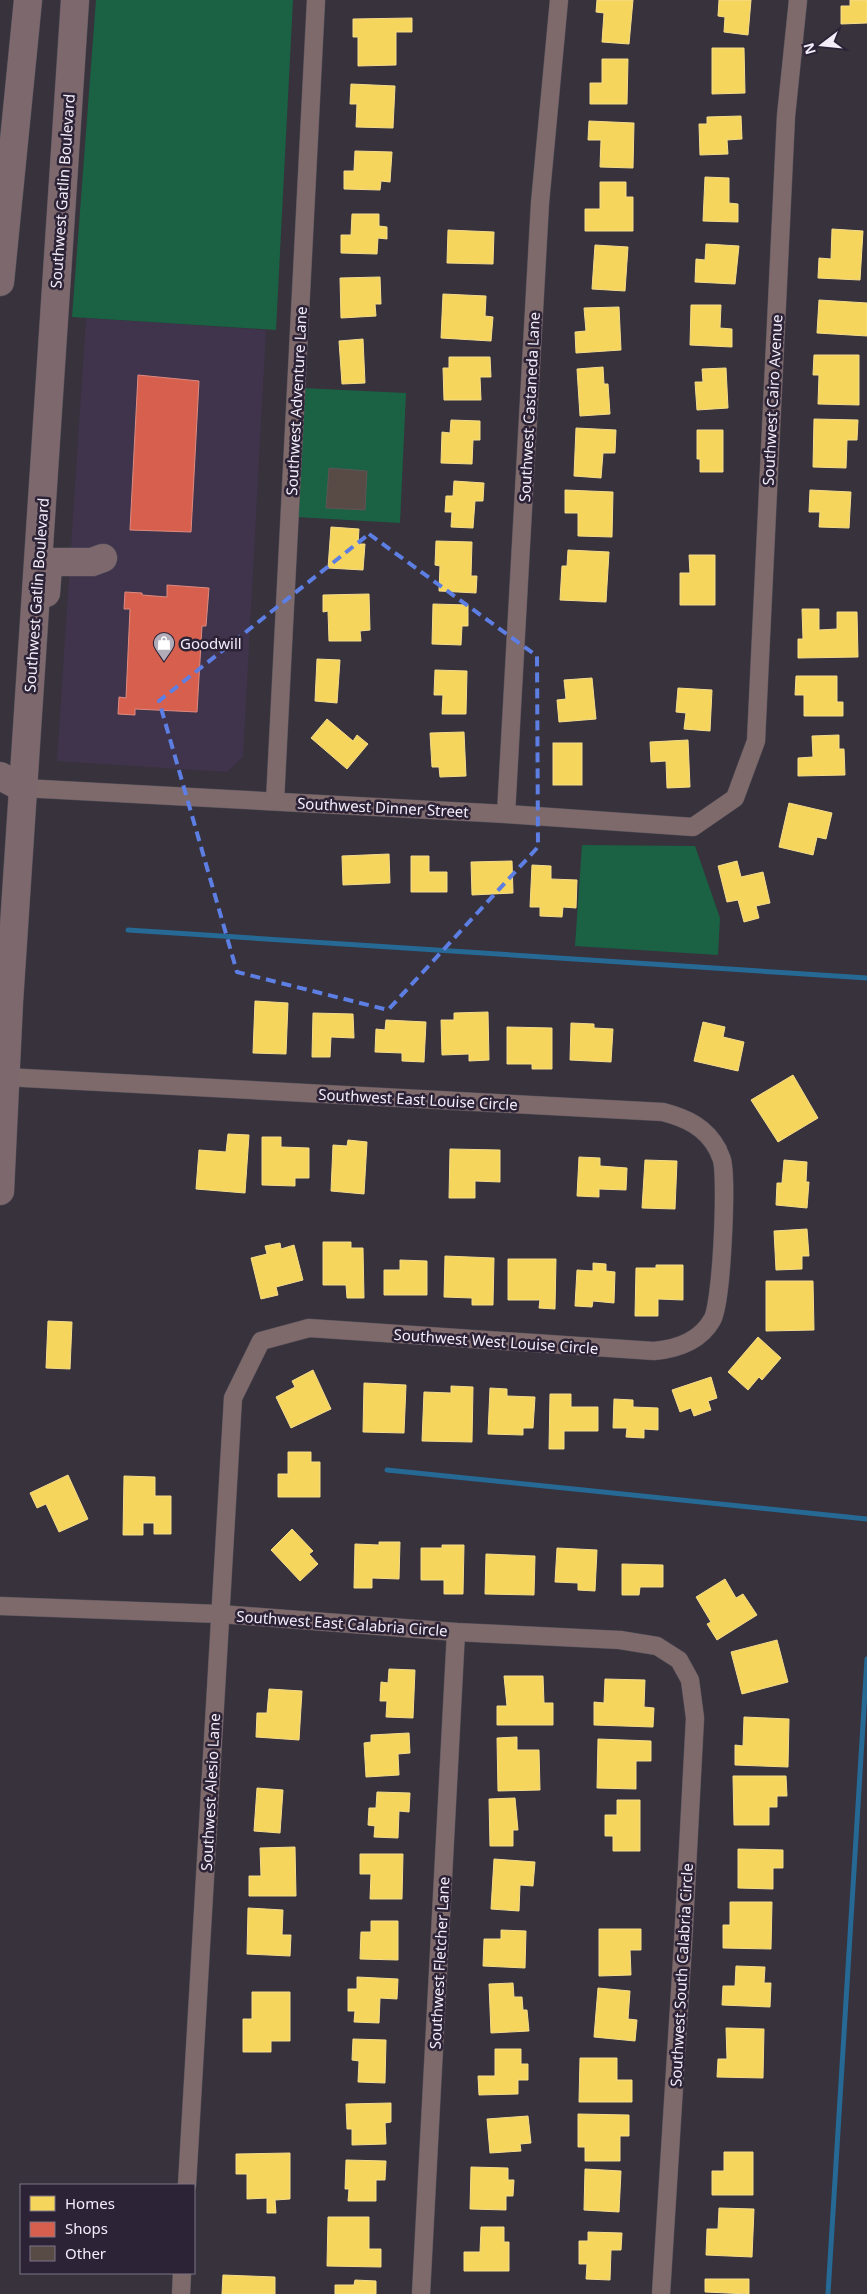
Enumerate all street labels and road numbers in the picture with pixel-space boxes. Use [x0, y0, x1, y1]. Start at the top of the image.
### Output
street label: Southwest Gatlin Boulevard [45, 93, 79, 289]
street label: Southwest Adventure Lane [281, 306, 311, 496]
street label: Southwest Castaneda Lane [514, 312, 544, 502]
street label: Southwest Cairo Avenue [758, 314, 786, 486]
street label: Southwest Gatlin Boulevard [19, 497, 53, 693]
street label: Southwest Dinner Street [297, 793, 470, 822]
street label: Southwest East Louise Circle [318, 1084, 518, 1114]
street label: Southwest West Louise Circle [393, 1324, 599, 1358]
street label: Southwest East Calabria Circle [236, 1606, 448, 1640]
street label: Southwest Alesio Lane [196, 1713, 224, 1871]
street label: Southwest South Calabria Circle [665, 1863, 697, 2087]
street label: Southwest Fletcher Lane [424, 1876, 454, 2050]

